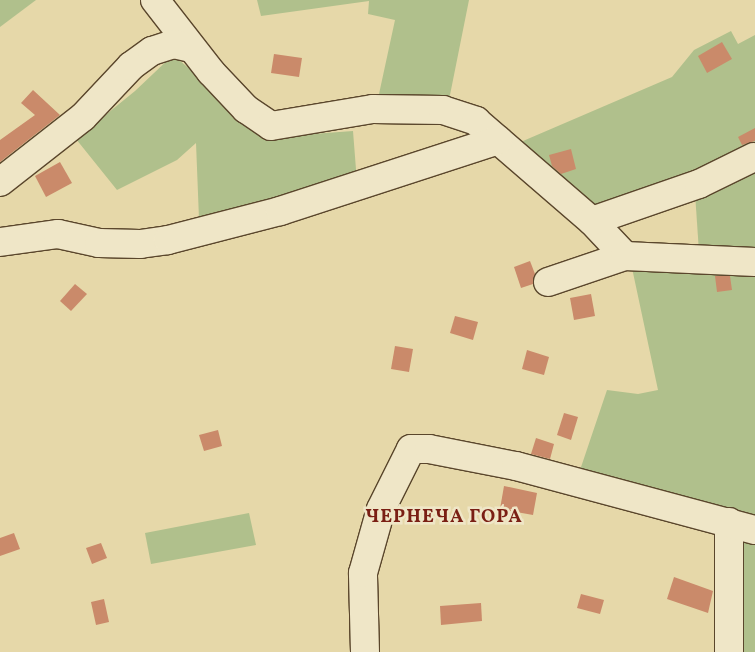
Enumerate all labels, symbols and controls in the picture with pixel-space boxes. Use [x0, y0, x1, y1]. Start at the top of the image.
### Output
district label: ЧЕРНЕЧА ГОРА [364, 507, 524, 529]

